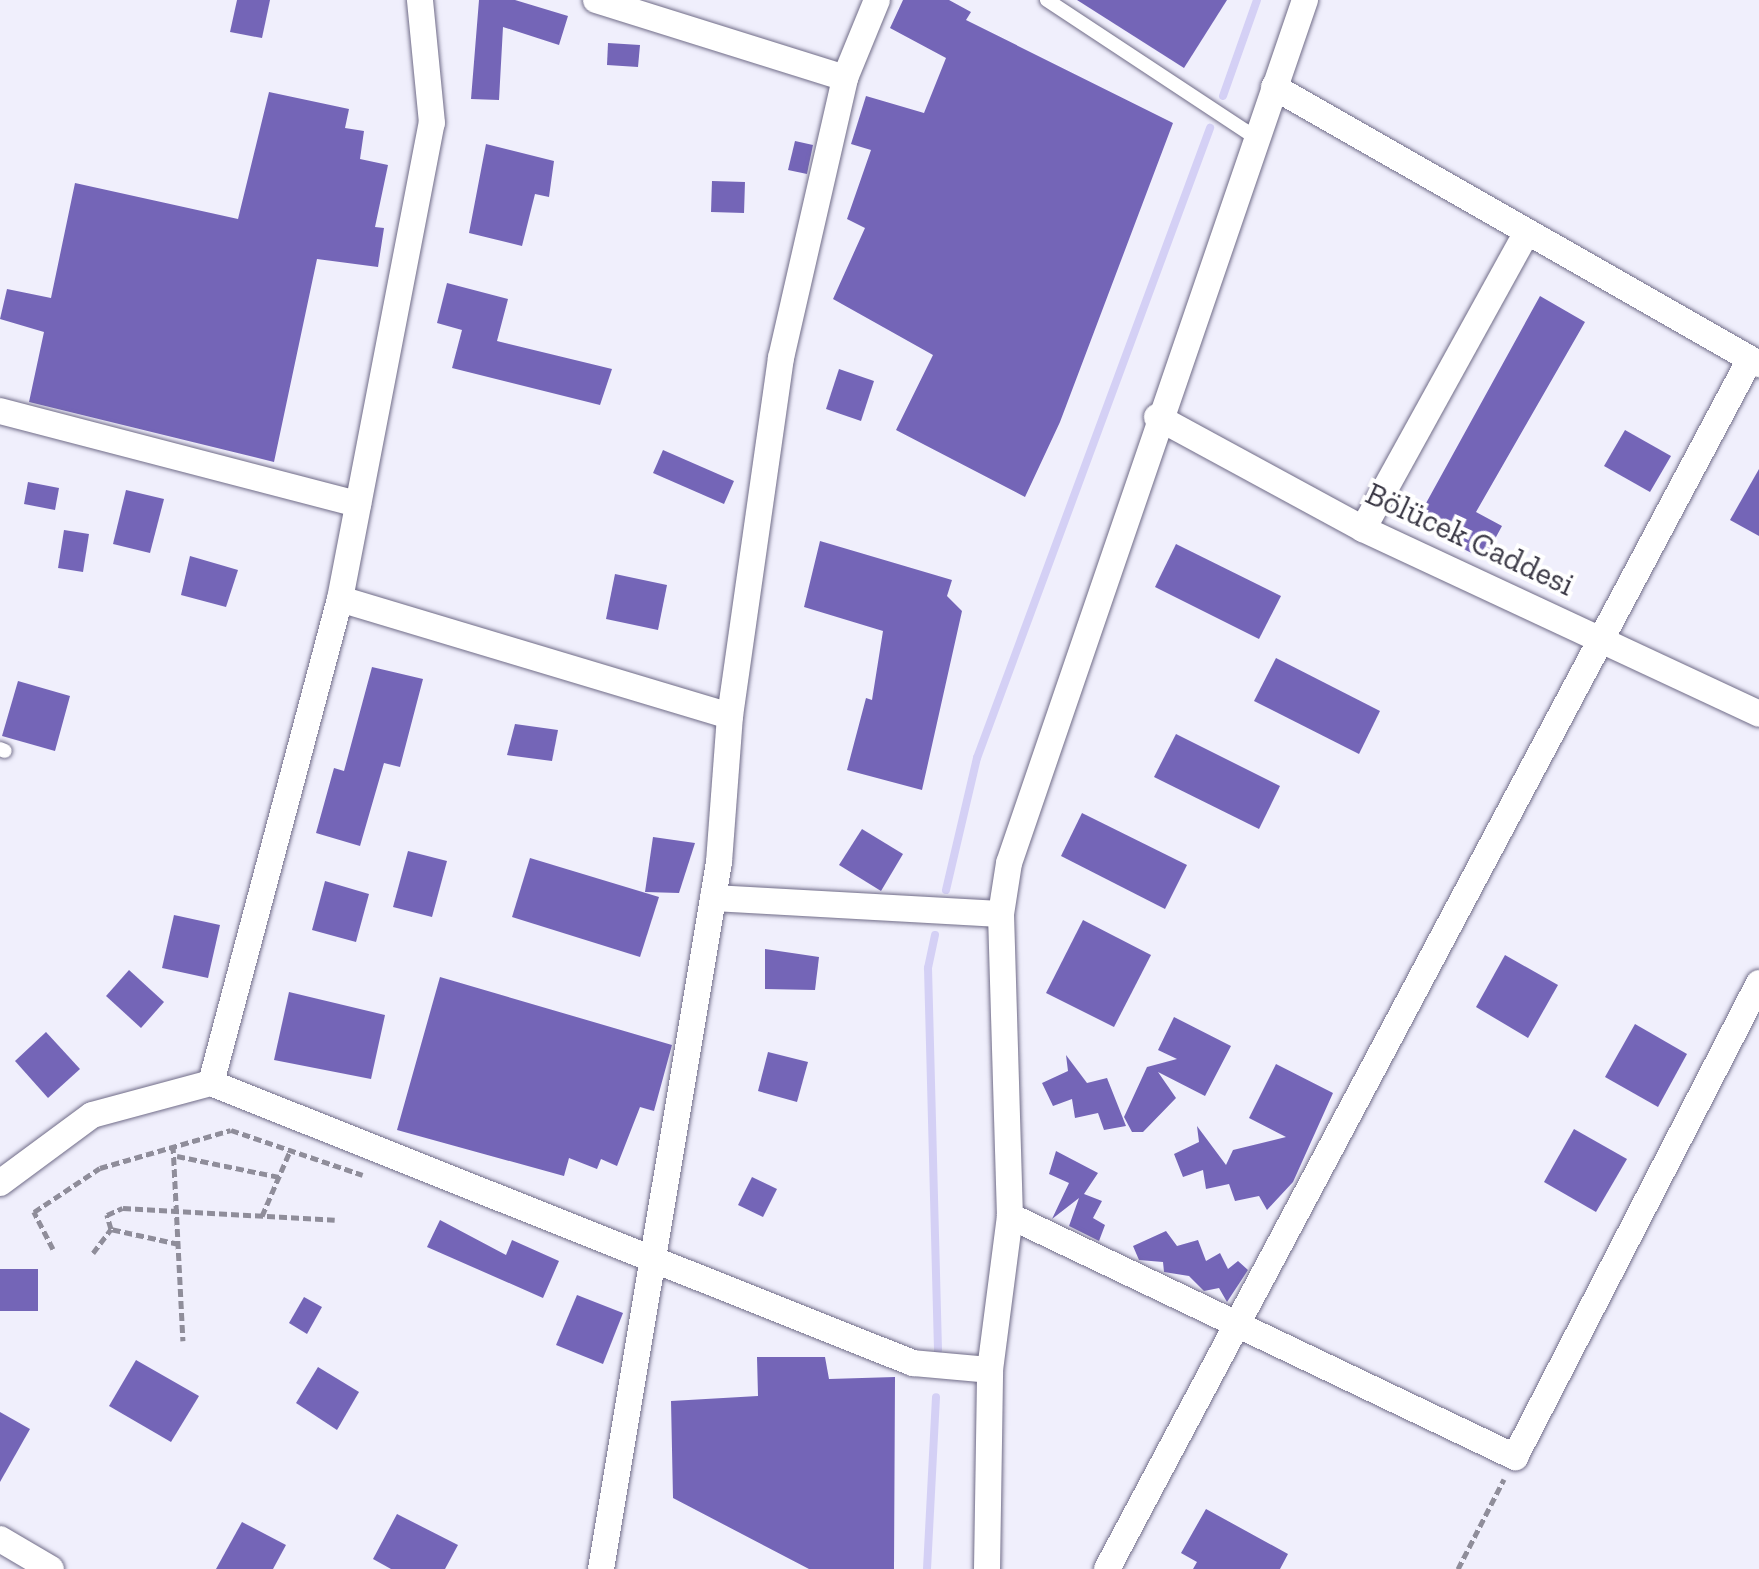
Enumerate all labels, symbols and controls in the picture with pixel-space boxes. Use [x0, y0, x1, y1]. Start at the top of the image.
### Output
street label: Bölücek Caddesi [1360, 474, 1580, 604]

